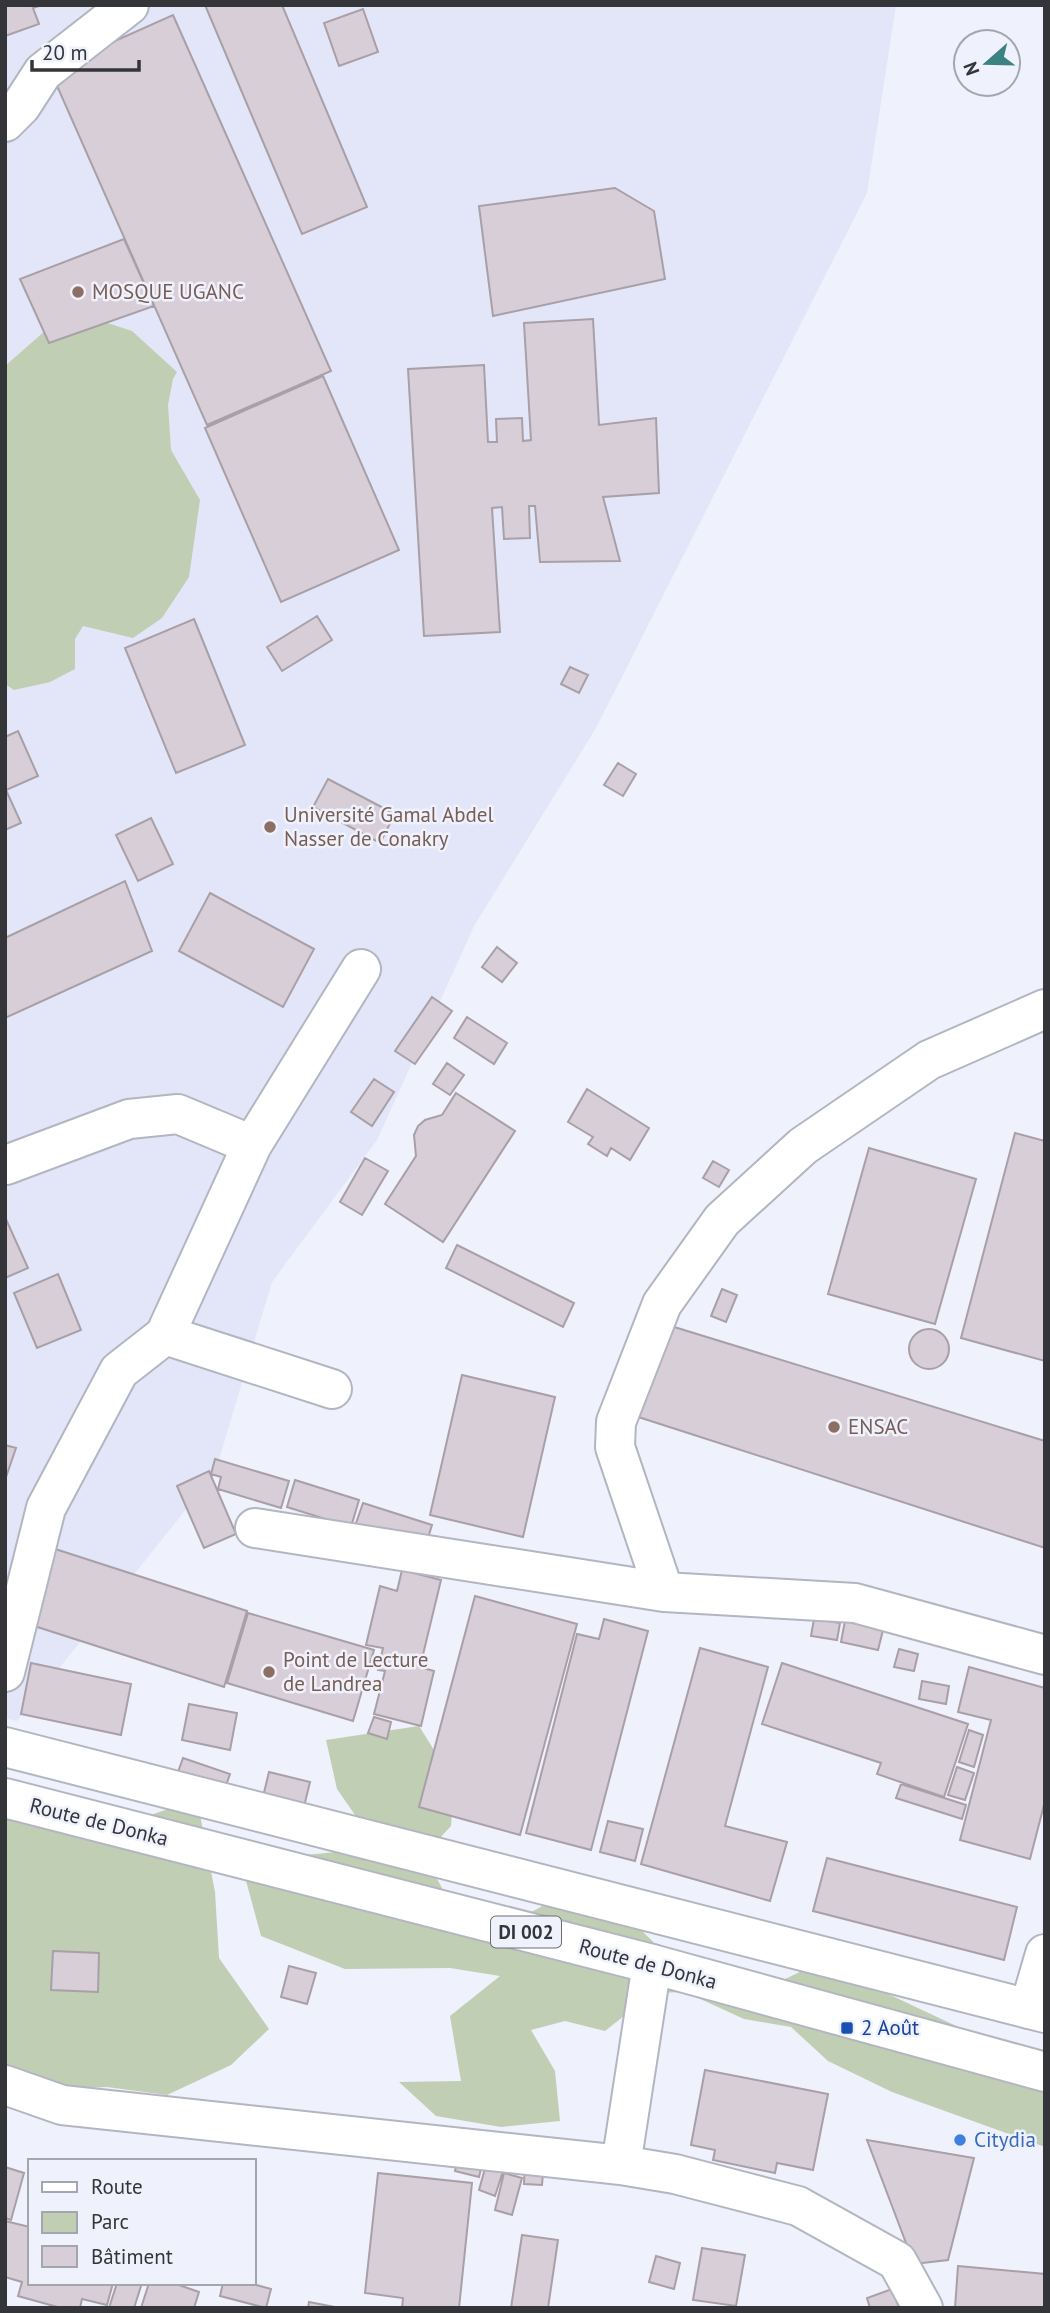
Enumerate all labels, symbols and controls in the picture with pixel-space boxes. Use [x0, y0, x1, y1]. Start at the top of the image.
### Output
scale bar [32, 28, 138, 72]
north arrow [952, 28, 1022, 98]
text: 20 m [42, 39, 88, 66]
text: N [958, 59, 984, 79]
place label: MOSQUE UGANC [92, 278, 244, 305]
marker: MOSQUE UGANC [70, 284, 86, 300]
place label: Université Gamal Abdel Nasser de Conakry [284, 801, 494, 852]
marker: Université Gamal Abdel Nasser de Conakry [262, 819, 278, 835]
place label: ENSAC [848, 1413, 908, 1440]
marker: ENSAC [826, 1419, 842, 1435]
place label: Point de Lecture de Landrea [283, 1646, 428, 1697]
marker: Point de Lecture de Landrea [261, 1664, 277, 1680]
street label: Route de Donka [27, 1791, 171, 1852]
road number: DI 002 [491, 1916, 561, 1948]
street label: Route de Donka [576, 1932, 720, 1995]
place label: 2 Août [861, 2014, 919, 2041]
marker: 2 Août [839, 2020, 855, 2036]
place label: Citydia [974, 2126, 1036, 2153]
marker: Citydia [952, 2132, 968, 2148]
legend [28, 2159, 256, 2285]
text: Route [91, 2173, 143, 2200]
text: Parc [91, 2208, 129, 2235]
text: Bâtiment [91, 2243, 173, 2270]

